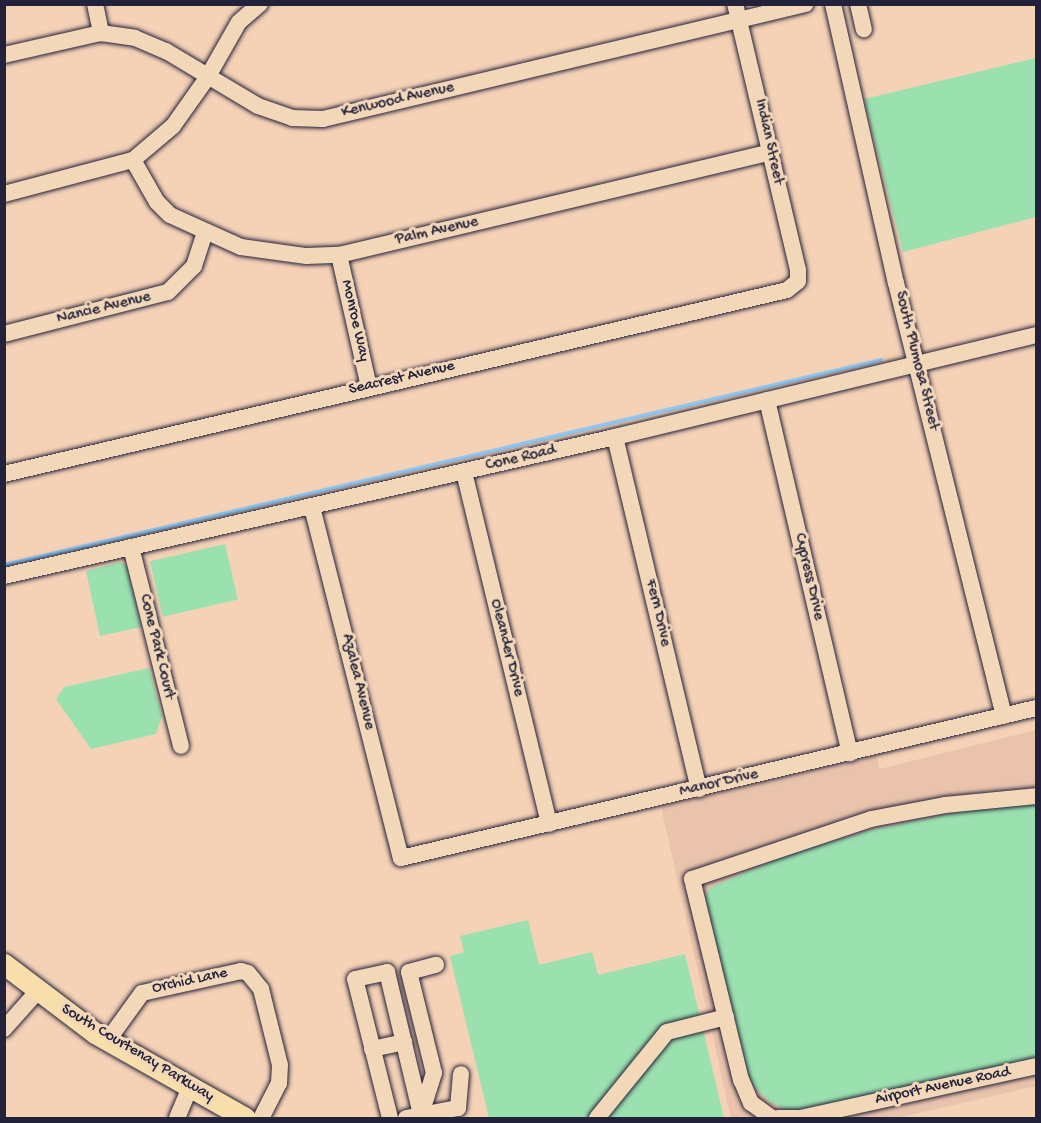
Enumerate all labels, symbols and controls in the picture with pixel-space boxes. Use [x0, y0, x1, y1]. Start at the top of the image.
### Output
street label: Kenwood Avenue [340, 79, 456, 123]
street label: Indian Street [749, 97, 787, 187]
street label: Palm Avenue [394, 213, 480, 251]
street label: Monroe Way [335, 278, 373, 364]
street label: Nancie Avenue [55, 288, 153, 330]
street label: South Plumosa Street [889, 289, 943, 433]
street label: Seacrest Avenue [347, 357, 457, 401]
street label: Cone Road [484, 442, 558, 476]
street label: Cypress Drive [789, 532, 827, 622]
street label: Fern Drive [640, 578, 674, 648]
street label: Cone Park Court [134, 592, 178, 702]
street label: Oleander Drive [485, 597, 527, 699]
street label: Azalea Avenue [336, 632, 378, 732]
street label: Manor Drive [678, 766, 760, 802]
street label: Orchid Lane [151, 965, 229, 999]
street label: South Courtenay Parkway [57, 1001, 217, 1107]
street label: Airport Avenue Road [874, 1063, 1012, 1111]

